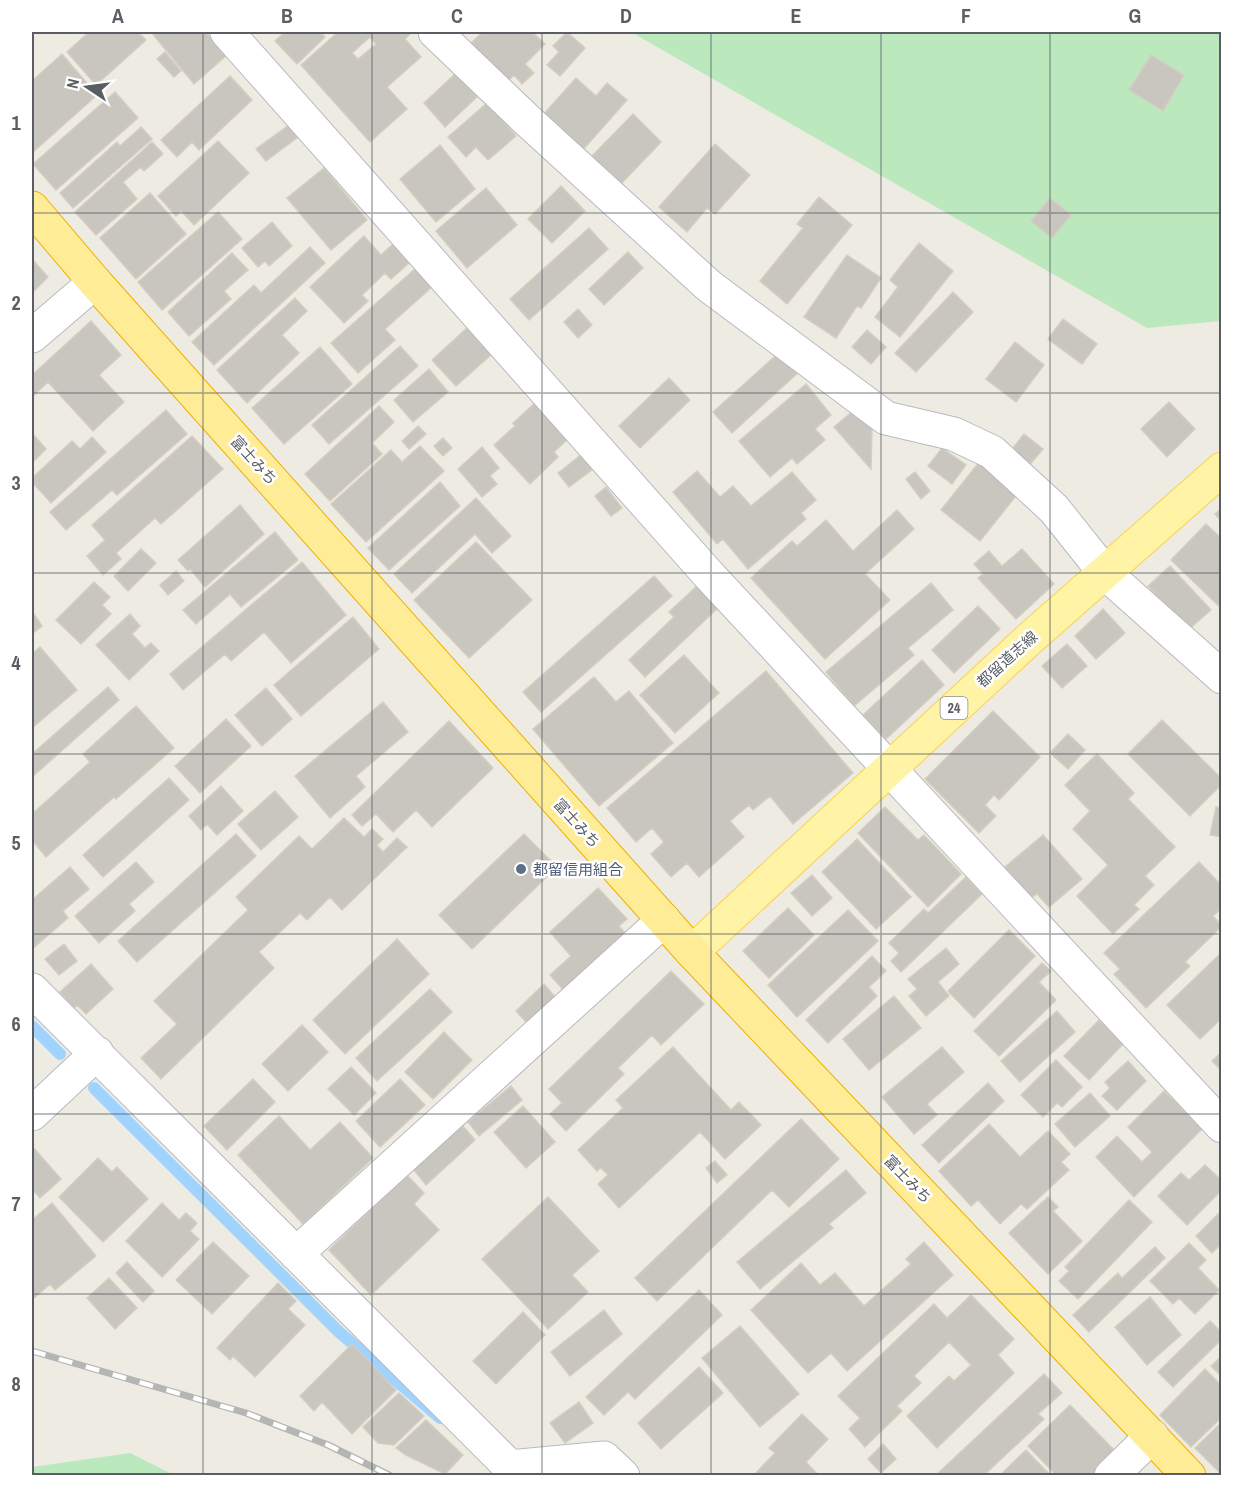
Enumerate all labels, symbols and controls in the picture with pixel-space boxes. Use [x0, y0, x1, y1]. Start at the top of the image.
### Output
text: A [112, 2, 124, 29]
text: B [281, 2, 293, 29]
text: C [451, 2, 463, 29]
text: D [620, 2, 632, 29]
text: E [791, 2, 802, 29]
text: F [961, 2, 971, 29]
text: G [1129, 2, 1141, 29]
north arrow [57, 57, 117, 117]
text: N [61, 77, 84, 91]
text: 1 [11, 109, 21, 136]
text: 2 [11, 289, 21, 316]
street label: 富士みち [226, 431, 282, 489]
text: 3 [11, 469, 21, 496]
street label: 都留道志線 [972, 626, 1042, 692]
text: 4 [11, 649, 21, 676]
road number: 24 [940, 697, 968, 719]
street label: 富士みち [549, 794, 605, 852]
text: 5 [11, 829, 21, 856]
place label: 都留信用組合 [533, 859, 623, 880]
marker: 都留信用組合 [514, 862, 528, 876]
text: 6 [11, 1010, 21, 1037]
street label: 富士みち [880, 1150, 936, 1208]
text: 7 [11, 1190, 21, 1217]
text: 8 [11, 1370, 21, 1397]

